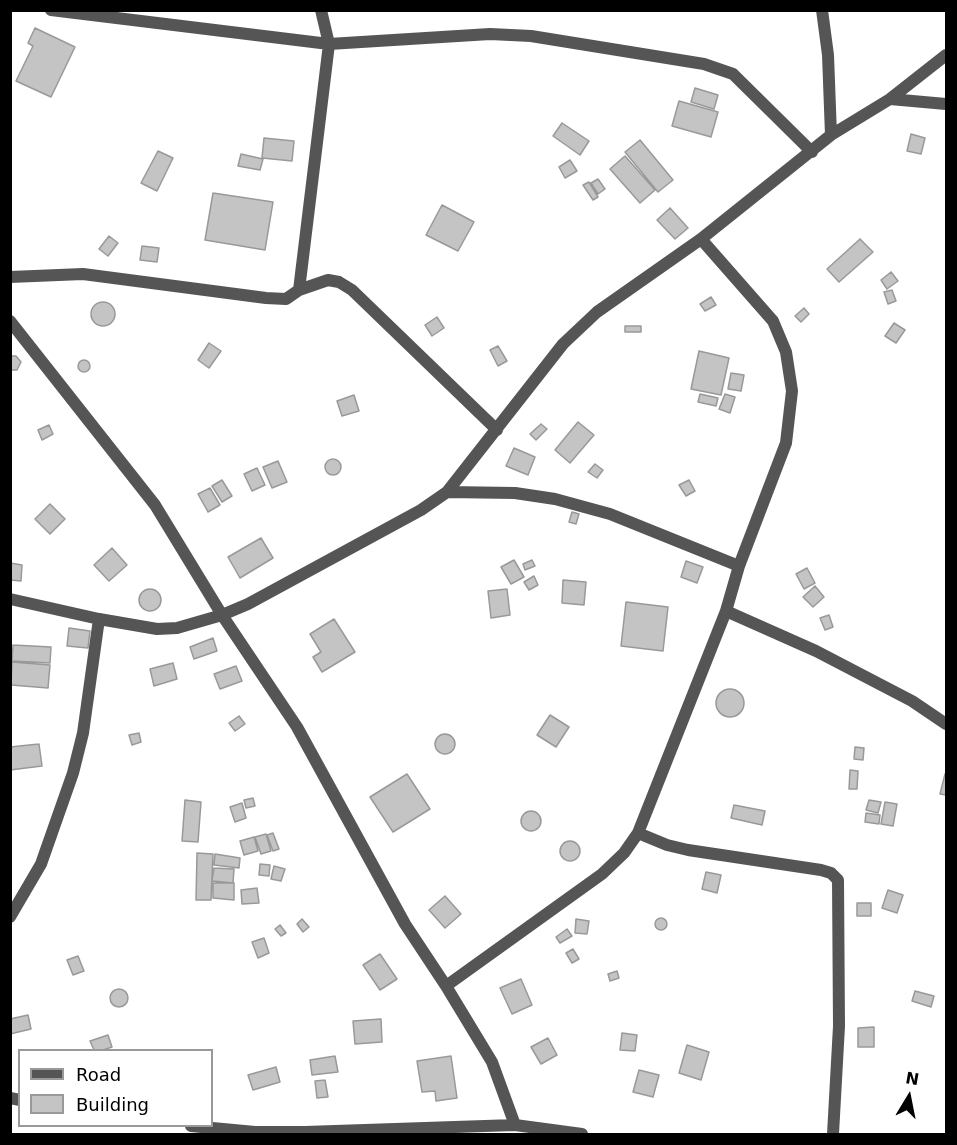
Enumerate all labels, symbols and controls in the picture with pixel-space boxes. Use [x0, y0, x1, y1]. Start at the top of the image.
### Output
legend [18, 1049, 213, 1127]
text: Road [76, 1064, 121, 1085]
north arrow [879, 1067, 939, 1127]
text: N [904, 1068, 920, 1089]
text: Building [76, 1094, 149, 1115]

